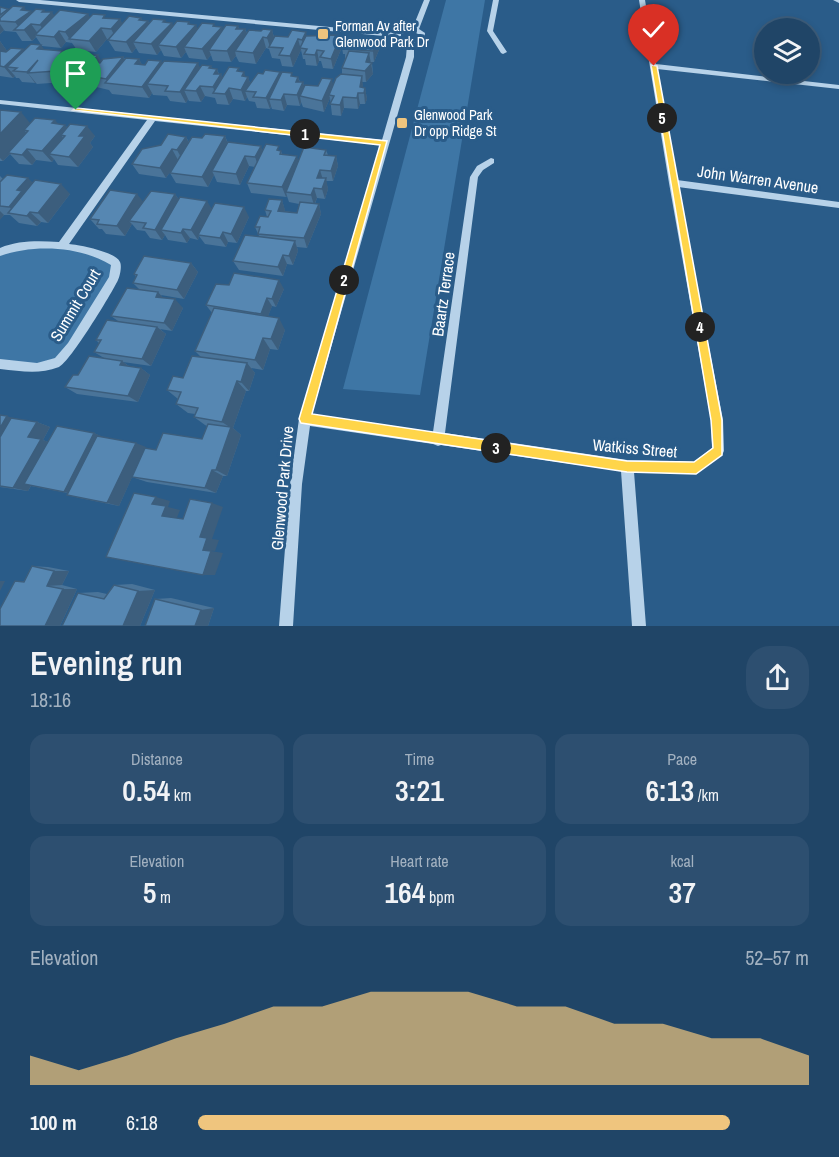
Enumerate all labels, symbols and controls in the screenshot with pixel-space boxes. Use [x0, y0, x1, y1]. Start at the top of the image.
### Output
pin [628, 4, 679, 66]
icon: check [637, 13, 670, 46]
place label: Forman Av after Glenwood Park Dr [335, 17, 429, 51]
map controls [754, 18, 820, 84]
button: layers [754, 18, 820, 84]
marker: Forman Av after Glenwood Park Dr [316, 27, 330, 41]
pin [50, 48, 101, 110]
icon: arrive [59, 57, 92, 90]
pin: 5 [647, 103, 677, 133]
place label: Glenwood Park Dr opp Ridge St [414, 106, 496, 140]
text: 5 [658, 107, 666, 129]
marker: Glenwood Park Dr opp Ridge St [395, 116, 409, 130]
pin: 1 [290, 119, 320, 149]
text: 1 [301, 123, 309, 145]
street label: John Warren Avenue [696, 160, 820, 198]
street label: Baartz Terrace [426, 250, 460, 338]
street label: Summit Court [45, 264, 105, 345]
pin: 2 [329, 265, 359, 295]
text: 2 [340, 269, 348, 291]
pin: 4 [685, 312, 715, 342]
text: 4 [696, 316, 704, 338]
street label: Glenwood Park Drive [266, 425, 298, 551]
pin: 3 [481, 433, 511, 463]
street label: Watkiss Street [592, 433, 679, 463]
text: 3 [492, 437, 500, 459]
text: Evening run [30, 641, 183, 685]
button: share [746, 646, 809, 709]
text: 18:16 [30, 686, 71, 713]
text: Distance [131, 748, 183, 770]
text: Time [405, 748, 434, 770]
text: Pace [667, 748, 697, 770]
text: 0.54 [122, 770, 170, 810]
text: 3:21 [395, 770, 444, 810]
text: 6:13 [645, 770, 694, 810]
text: km [170, 784, 191, 806]
text: /km [694, 784, 719, 806]
text: Elevation [129, 850, 184, 872]
text: Heart rate [390, 850, 449, 872]
text: kcal [671, 850, 694, 872]
text: 5 [143, 872, 156, 912]
text: 164 [384, 872, 425, 912]
text: 37 [668, 872, 696, 912]
text: m [156, 886, 171, 908]
text: bpm [425, 886, 455, 908]
text: Elevation [30, 944, 98, 971]
text: 52–57 m [745, 944, 809, 971]
text: 100 m [30, 1109, 77, 1136]
text: 6:18 [126, 1109, 158, 1136]

